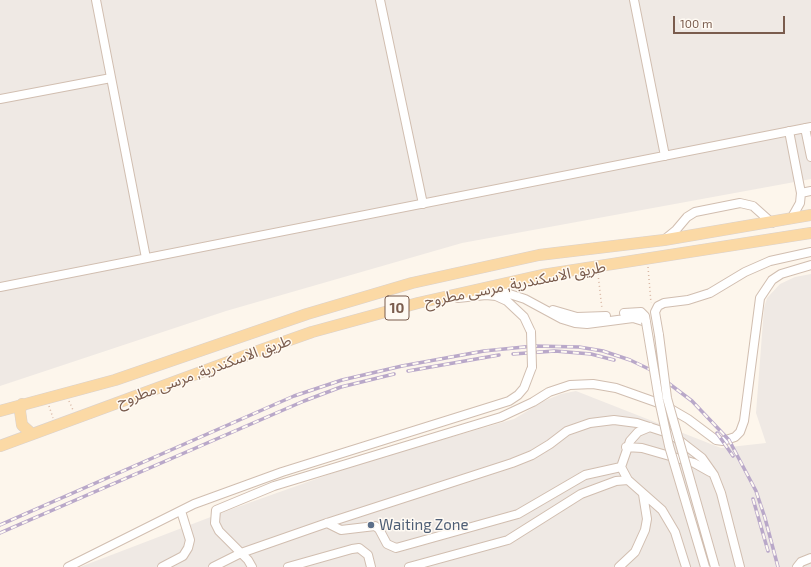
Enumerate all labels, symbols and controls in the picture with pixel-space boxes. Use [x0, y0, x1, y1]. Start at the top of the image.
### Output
scale bar [675, 8, 787, 34]
text: 100 m [680, 16, 712, 30]
street label: طريق الاسكندرية, مرسى مطروح [423, 258, 607, 310]
road number: 10 [385, 296, 409, 320]
street label: طريق الاسكندرية, مرسى مطروح [114, 331, 294, 411]
place label: Waiting Zone [379, 516, 469, 534]
marker: Waiting Zone [366, 520, 376, 530]

